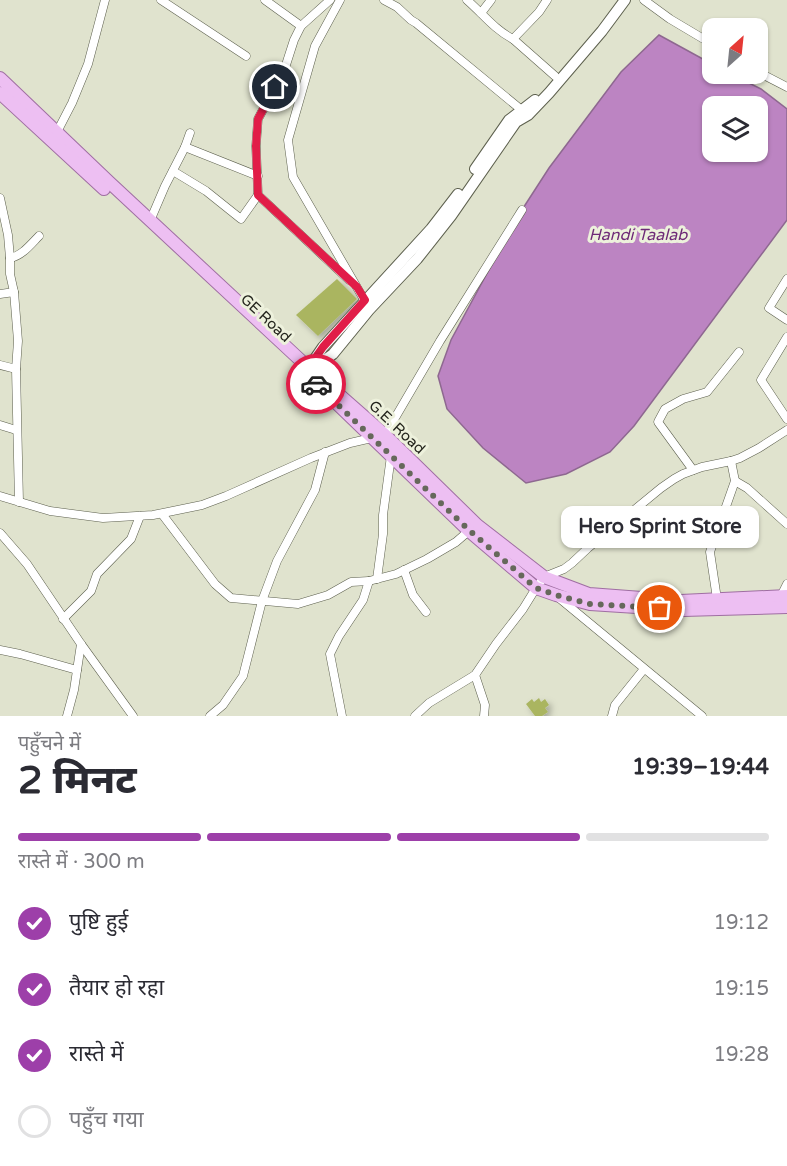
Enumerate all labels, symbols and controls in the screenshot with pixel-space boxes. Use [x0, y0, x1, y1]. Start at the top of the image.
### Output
north arrow [702, 18, 768, 84]
map controls [702, 18, 768, 162]
pin [249, 61, 300, 112]
icon: home [258, 70, 291, 103]
button: layers [702, 96, 768, 162]
water label: Handi Taalab [589, 225, 688, 245]
street label: GE Road [237, 290, 295, 346]
courier [286, 354, 346, 414]
icon: car [300, 368, 333, 401]
street label: G.E. Road [365, 396, 429, 458]
callout: Hero Sprint Store [561, 506, 759, 548]
text: Hero Sprint Store [578, 515, 742, 539]
pin [634, 582, 685, 633]
icon: bag [643, 591, 676, 624]
text: पहुँचने में [18, 732, 81, 756]
text: 19:39–19:44 [632, 754, 769, 780]
text: 2 मिनट [18, 757, 137, 804]
text: रास्ते में · 300 m [18, 850, 145, 874]
icon: check [18, 907, 51, 940]
text: पुष्टि हुई [69, 909, 128, 935]
text: 19:12 [714, 911, 769, 935]
icon: check [18, 973, 51, 1006]
text: तैयार हो रहा [69, 975, 164, 1001]
text: 19:15 [714, 977, 769, 1001]
icon: check [18, 1039, 51, 1072]
text: रास्ते में [69, 1041, 124, 1067]
text: 19:28 [714, 1043, 769, 1067]
text: पहुँच गया [69, 1107, 144, 1133]

